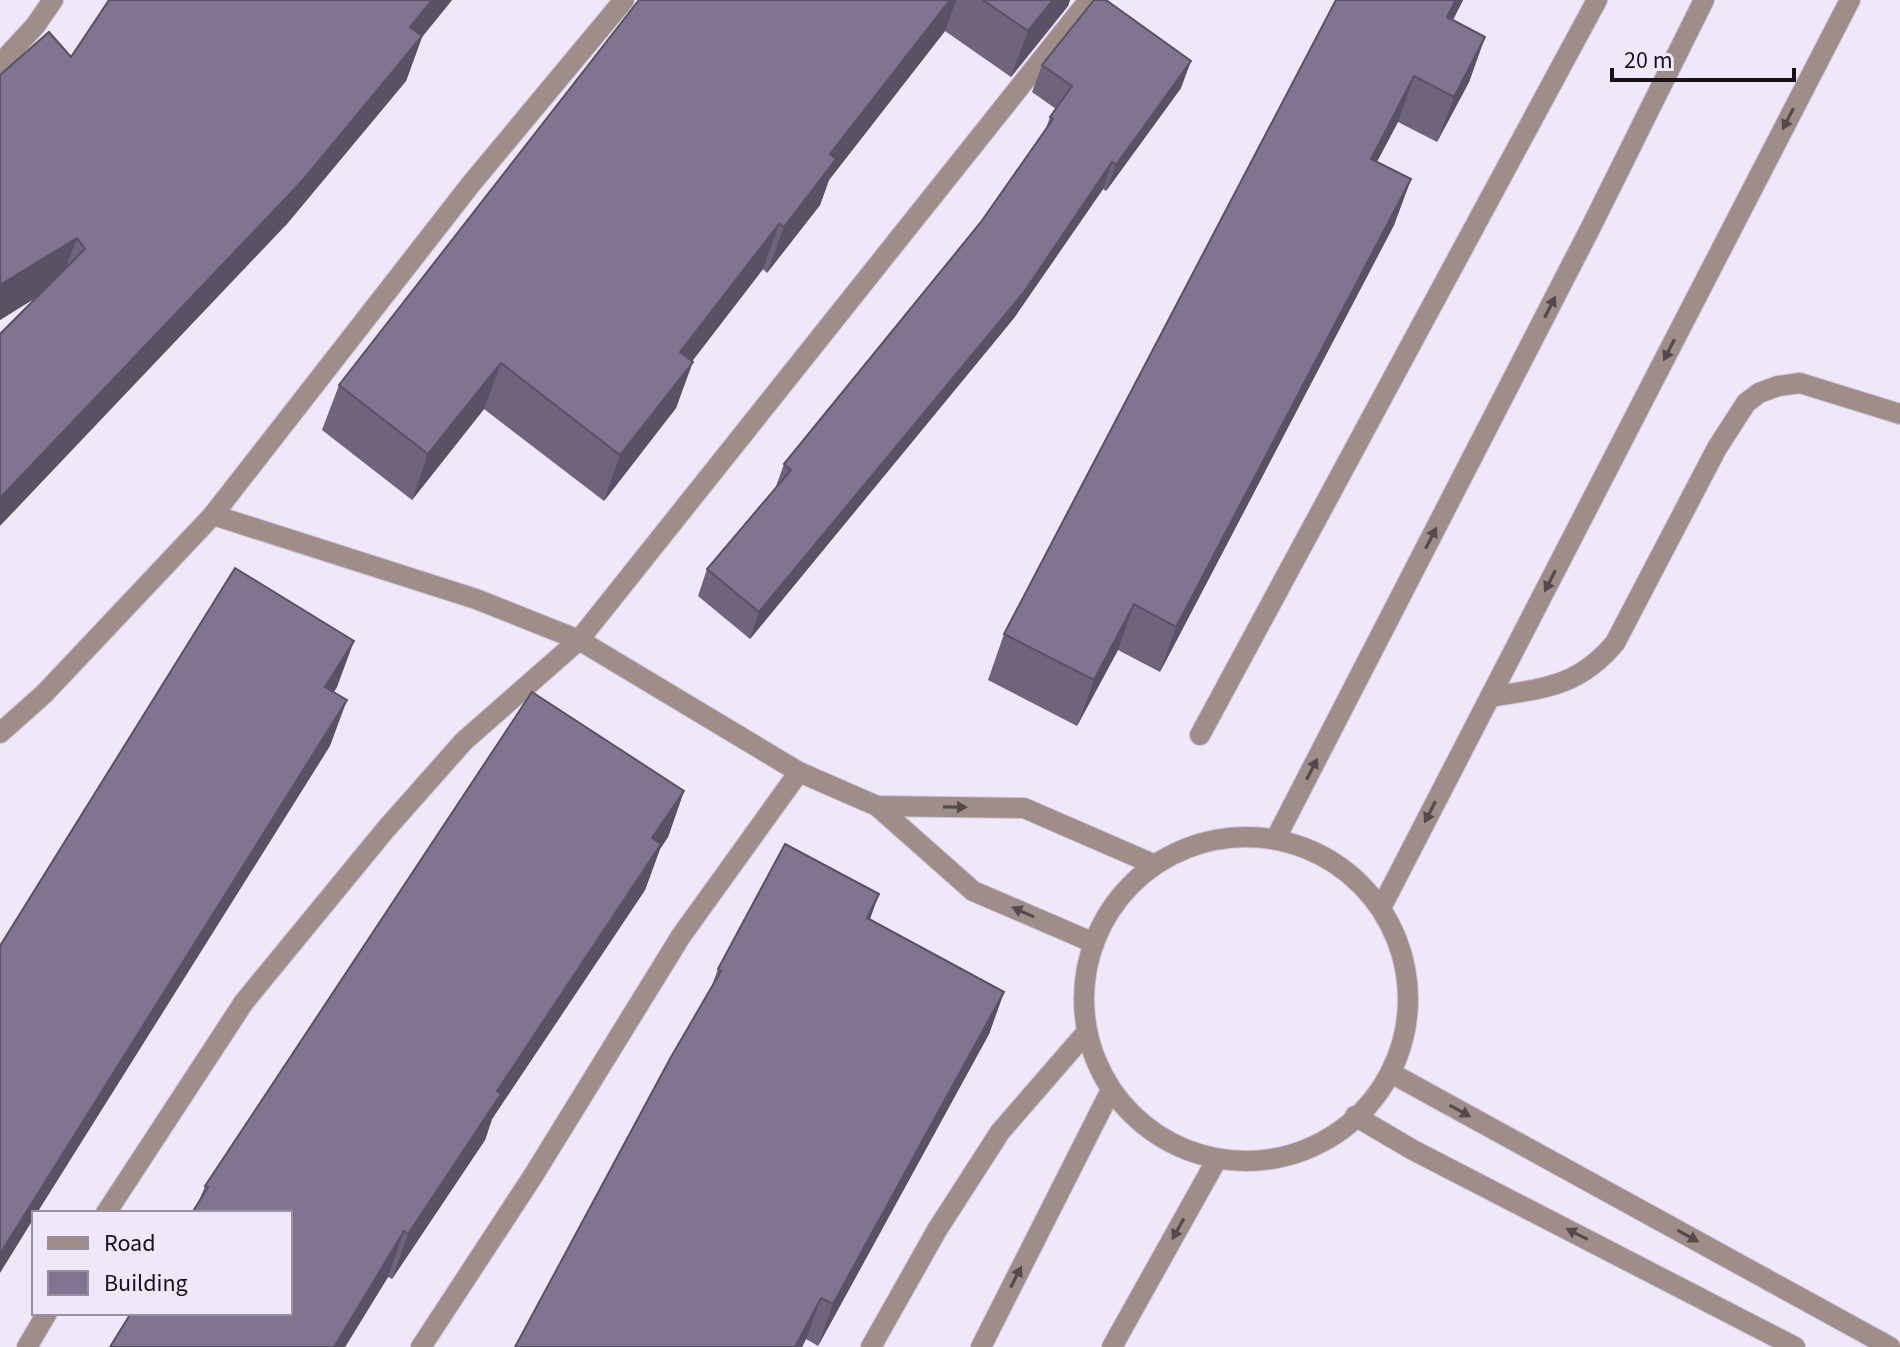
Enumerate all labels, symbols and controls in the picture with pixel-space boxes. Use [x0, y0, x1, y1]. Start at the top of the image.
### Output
scale bar [1612, 32, 1794, 82]
text: 20 m [1624, 43, 1673, 78]
one-way arrow [1782, 108, 1796, 130]
one-way arrow [1543, 295, 1557, 318]
one-way arrow [1662, 339, 1676, 361]
one-way arrow [1423, 527, 1437, 549]
one-way arrow [1543, 570, 1556, 593]
one-way arrow [1305, 758, 1318, 781]
one-way arrow [943, 801, 968, 813]
one-way arrow [1424, 801, 1437, 824]
one-way arrow [1011, 906, 1034, 919]
one-way arrow [1449, 1104, 1471, 1118]
legend [32, 1211, 292, 1315]
one-way arrow [1171, 1218, 1185, 1240]
text: Road [104, 1226, 156, 1261]
one-way arrow [1565, 1227, 1588, 1241]
one-way arrow [1676, 1230, 1699, 1243]
text: Building [104, 1266, 188, 1301]
one-way arrow [1010, 1266, 1023, 1289]

